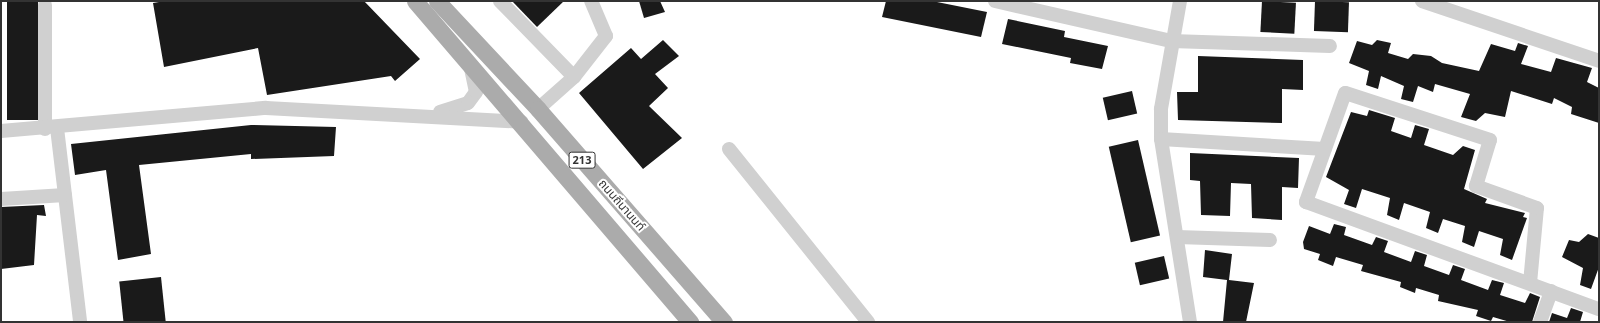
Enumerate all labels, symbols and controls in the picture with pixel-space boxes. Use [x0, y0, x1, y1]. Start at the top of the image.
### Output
road number: 213 [568, 151, 596, 169]
street label: ถนนถีนานนท์ [596, 176, 648, 234]

